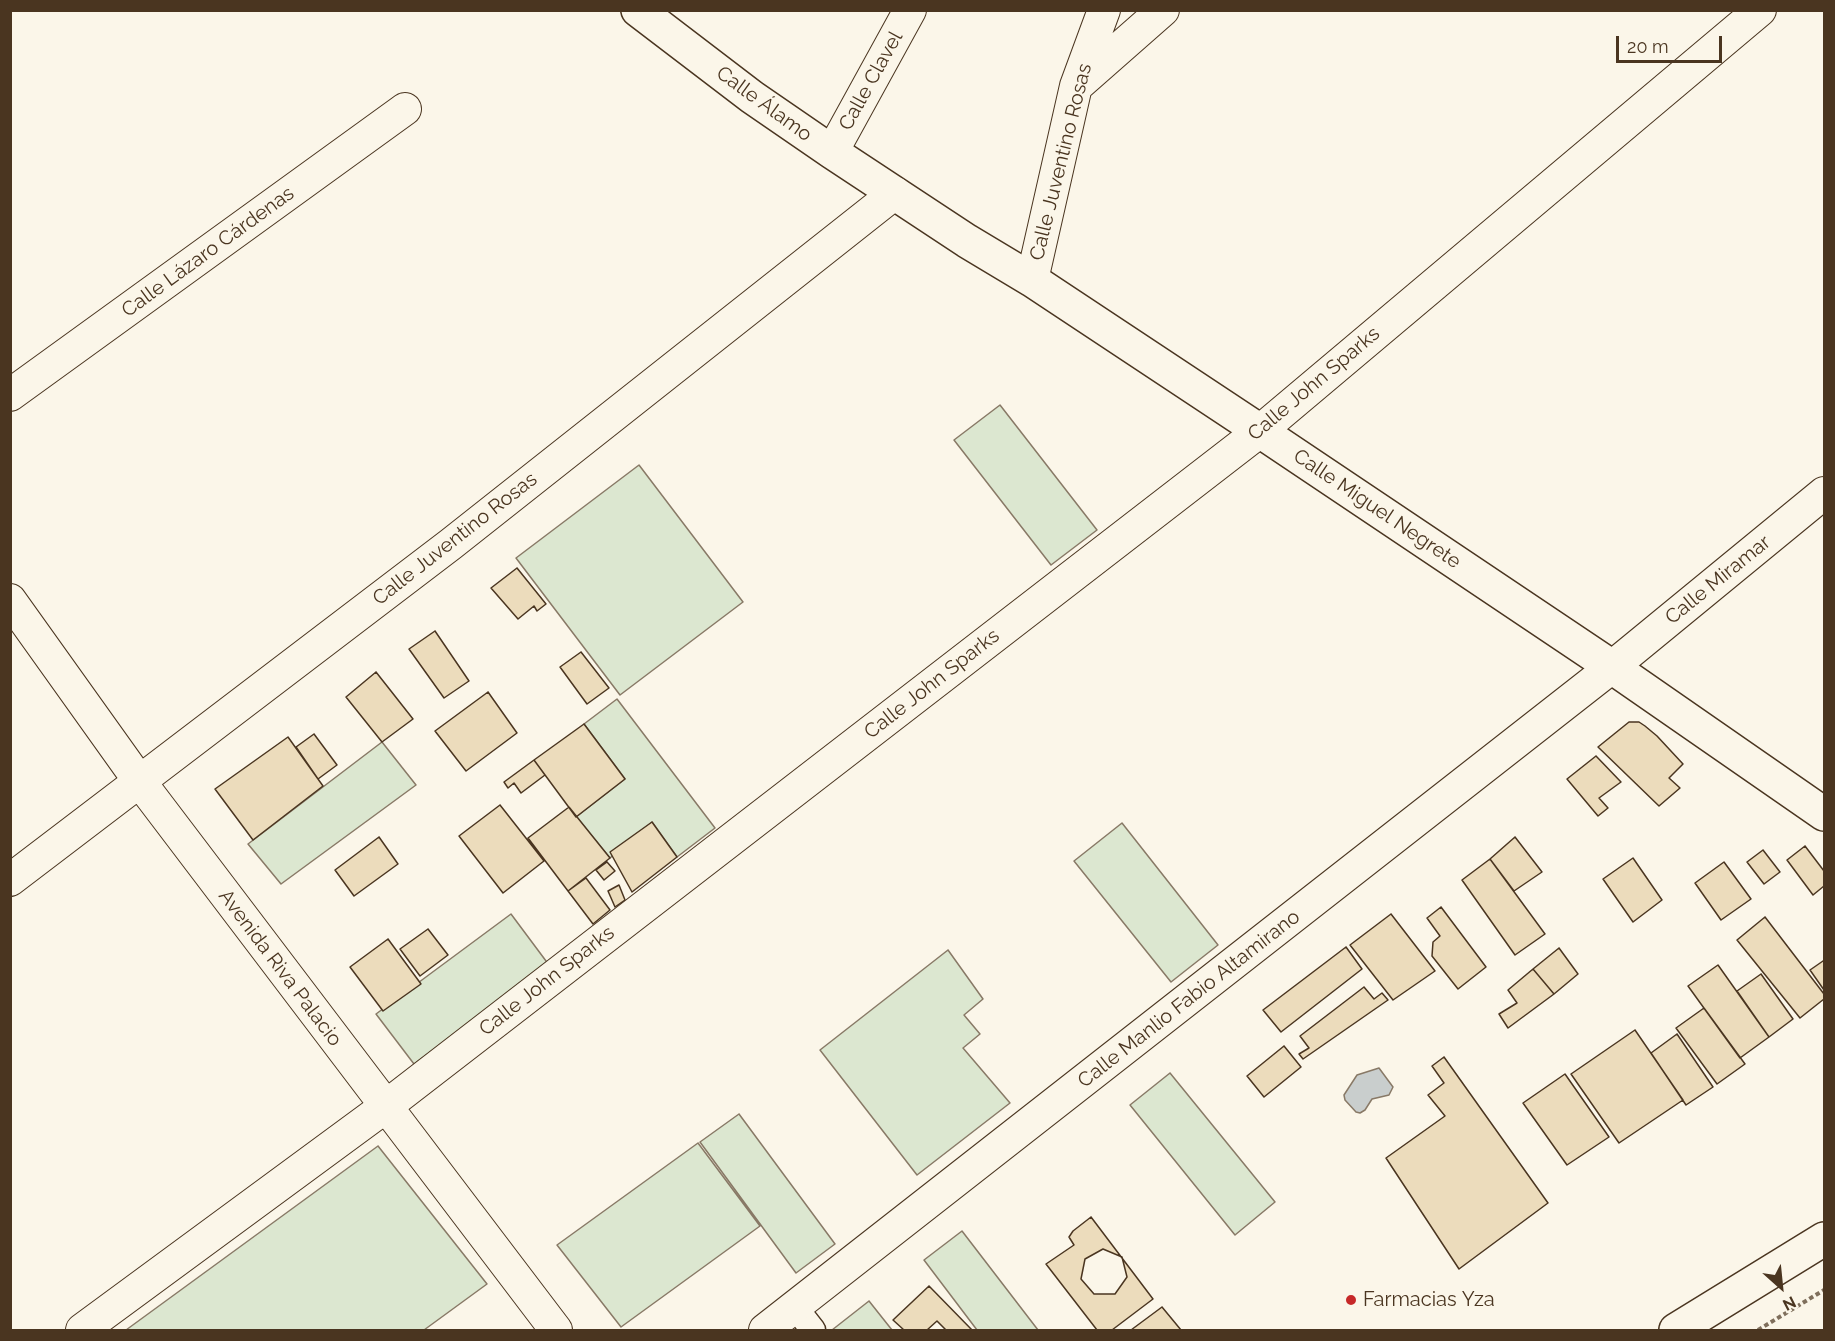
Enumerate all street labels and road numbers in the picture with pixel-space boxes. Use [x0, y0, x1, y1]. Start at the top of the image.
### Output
street label: Calle Clavel [834, 27, 908, 135]
street label: Calle Álamo [711, 61, 817, 147]
street label: Calle Juventino Rosas [1025, 61, 1097, 263]
street label: Calle Lázaro Cárdenas [117, 181, 299, 323]
street label: Calle John Sparks [1243, 322, 1385, 446]
street label: Calle Miguel Negrete [1289, 444, 1465, 574]
street label: Calle Juventino Rosas [368, 467, 542, 611]
street label: Calle Miramar [1661, 530, 1775, 630]
street label: Calle John Sparks [860, 624, 1004, 744]
street label: Avenida Riva Palacio [213, 885, 347, 1051]
street label: Calle Manlio Fabio Altamirano [1073, 905, 1305, 1093]
street label: Calle John Sparks [475, 921, 619, 1041]

